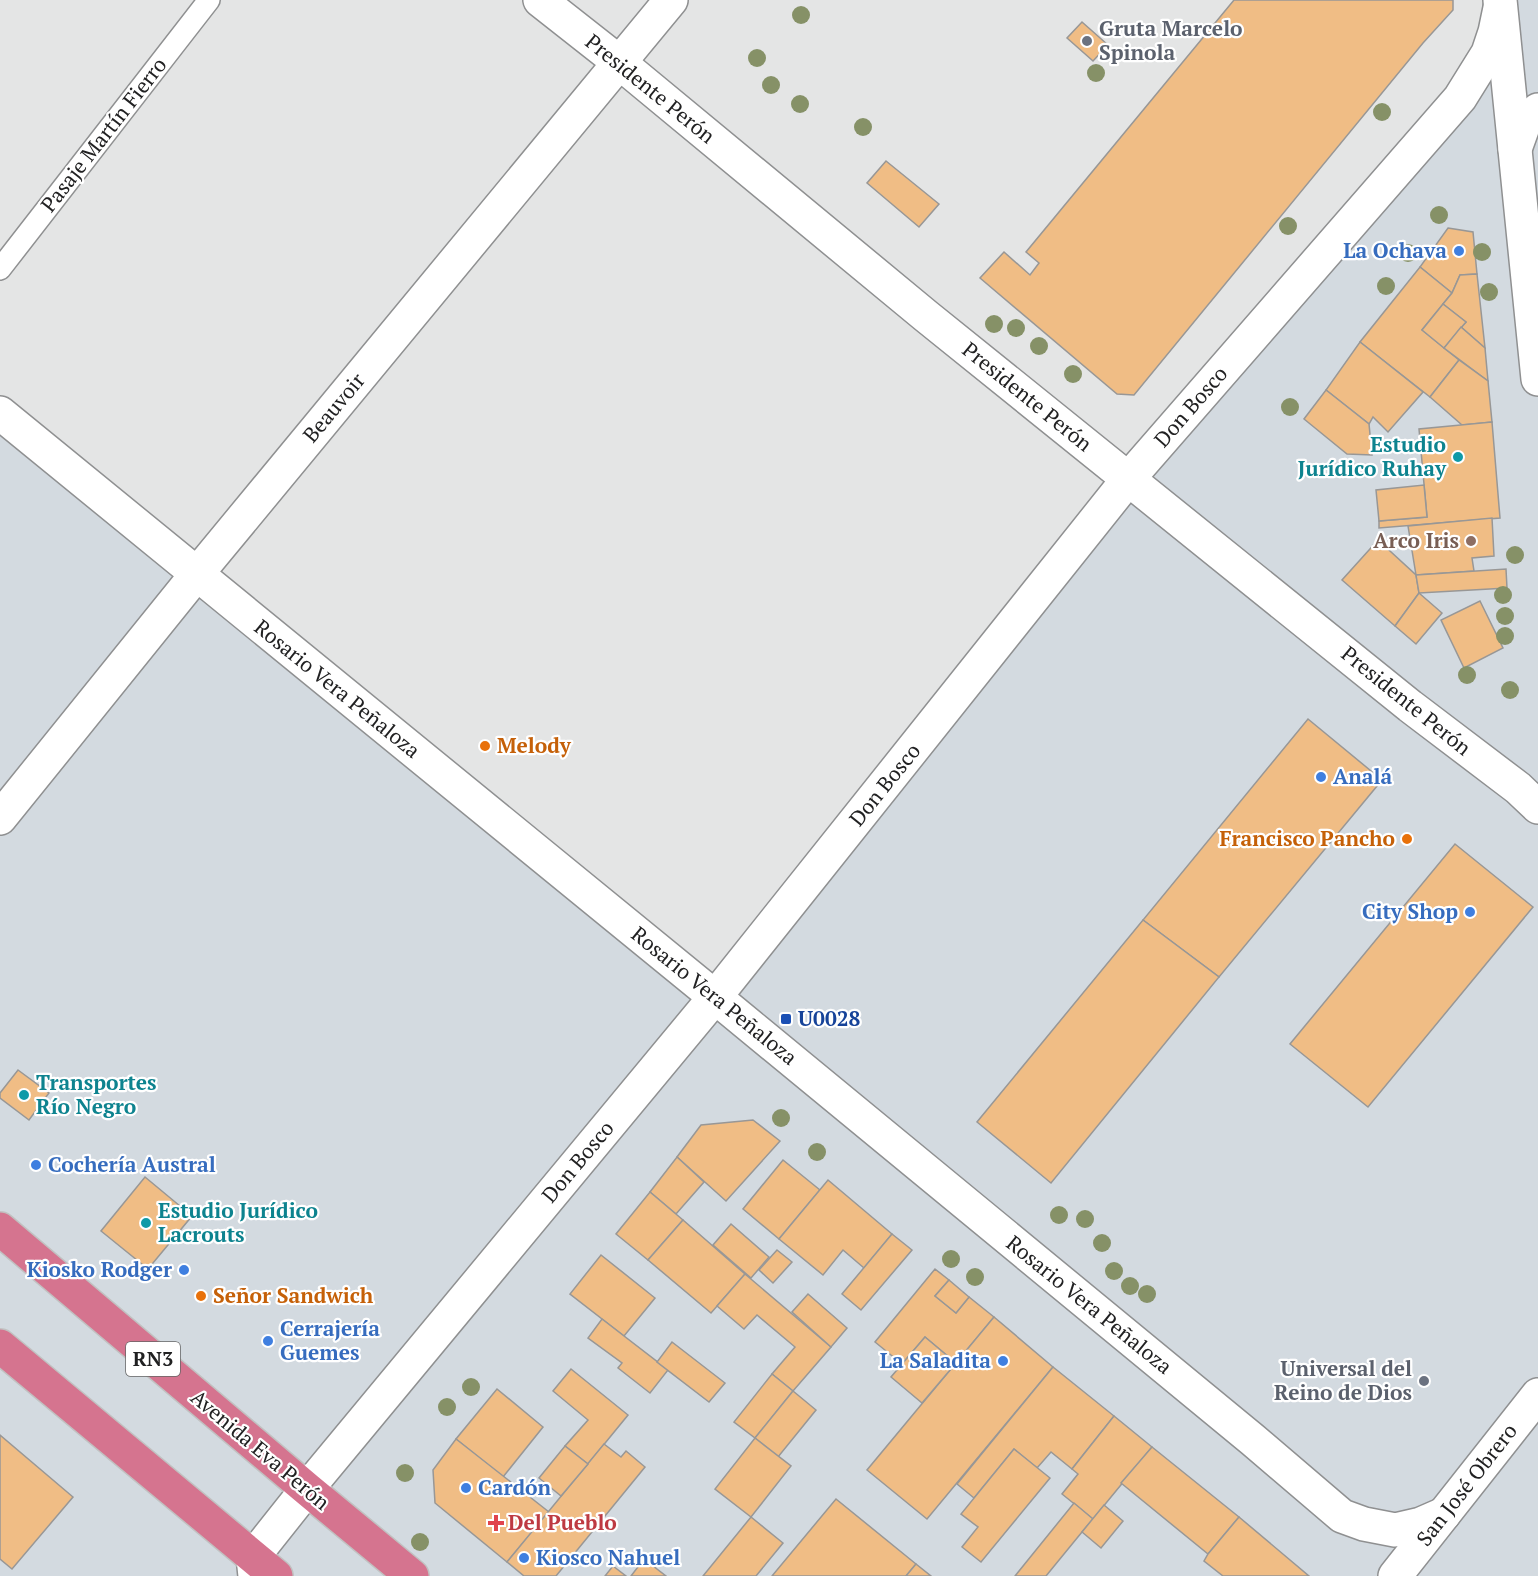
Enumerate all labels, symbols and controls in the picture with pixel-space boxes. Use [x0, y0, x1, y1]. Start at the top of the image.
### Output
place label: Gruta Marcelo Spinola [1099, 14, 1243, 66]
street label: Presidente Perón [580, 27, 722, 150]
marker: Gruta Marcelo Spinola [1080, 34, 1094, 48]
street label: Pasaje Martín Fierro [34, 51, 172, 218]
place label: La Ochava [1343, 236, 1447, 264]
marker: La Ochava [1452, 244, 1466, 258]
street label: Presidente Perón [957, 335, 1099, 458]
street label: Don Bosco [1147, 360, 1233, 453]
street label: Beauvoir [296, 367, 370, 448]
place label: Estudio Jurídico Ruhay [1298, 430, 1447, 482]
marker: Estudio Jurídico Ruhay [1451, 450, 1465, 464]
place label: Arco Iris [1373, 526, 1459, 554]
marker: Arco Iris [1464, 534, 1478, 548]
street label: Rosario Vera Peñaloza [249, 613, 427, 764]
street label: Presidente Perón [1336, 639, 1478, 762]
place label: Melody [497, 731, 572, 759]
street label: Don Bosco [842, 737, 926, 832]
marker: Melody [478, 739, 492, 753]
place label: Analá [1333, 762, 1393, 790]
marker: Analá [1314, 770, 1328, 784]
place label: Francisco Pancho [1219, 824, 1395, 852]
marker: Francisco Pancho [1400, 832, 1414, 846]
place label: City Shop [1362, 897, 1458, 925]
marker: City Shop [1463, 905, 1477, 919]
street label: Rosario Vera Peñaloza [626, 920, 804, 1071]
place label: U0028 [798, 1004, 861, 1032]
marker: U0028 [779, 1012, 793, 1026]
place label: Transportes Río Negro [36, 1068, 157, 1120]
marker: Transportes Río Negro [17, 1088, 31, 1102]
street label: Don Bosco [535, 1115, 620, 1208]
place label: Cochería Austral [48, 1150, 216, 1178]
marker: Cochería Austral [29, 1158, 43, 1172]
place label: Estudio Jurídico Lacrouts [158, 1196, 318, 1248]
marker: Estudio Jurídico Lacrouts [139, 1216, 153, 1230]
street label: Rosario Vera Peñaloza [1001, 1229, 1179, 1380]
place label: Kiosko Rodger [27, 1255, 172, 1283]
marker: Kiosko Rodger [177, 1263, 191, 1277]
place label: Señor Sandwich [213, 1281, 374, 1309]
marker: Señor Sandwich [194, 1289, 208, 1303]
place label: Cerrajería Guemes [280, 1314, 380, 1366]
marker: Cerrajería Guemes [261, 1334, 275, 1348]
road number: RN3 [126, 1342, 180, 1376]
place label: La Saladita [880, 1346, 991, 1374]
marker: La Saladita [996, 1354, 1010, 1368]
place label: Universal del Reino de Dios [1274, 1354, 1412, 1406]
marker: Universal del Reino de Dios [1417, 1374, 1431, 1388]
street label: Avenida Eva Perón [185, 1383, 336, 1516]
street label: San José Obrero [1410, 1417, 1523, 1551]
place label: Cardón [478, 1473, 551, 1501]
marker: Cardón [459, 1481, 473, 1495]
place label: Del Pueblo [508, 1508, 617, 1536]
marker: Del Pueblo [489, 1516, 503, 1530]
place label: Kiosco Nahuel [536, 1543, 680, 1571]
marker: Kiosco Nahuel [517, 1551, 531, 1565]

